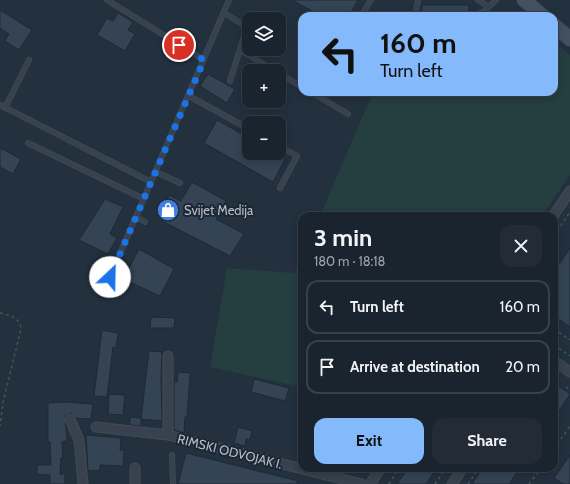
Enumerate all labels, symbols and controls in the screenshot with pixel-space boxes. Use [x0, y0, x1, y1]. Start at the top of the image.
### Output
map controls [242, 12, 286, 160]
button: layers [242, 12, 286, 56]
text: 160 m [380, 26, 456, 60]
pin [162, 28, 196, 62]
icon: left [314, 28, 366, 80]
icon: arrive [168, 34, 190, 56]
text: Turn left [380, 60, 443, 82]
button: + [242, 64, 286, 108]
button: − [242, 116, 286, 160]
shop icon: Svijet Medija [155, 197, 181, 223]
place label: Svijet Medija [184, 202, 254, 219]
text: 3 min [314, 223, 372, 252]
button: close [500, 225, 542, 267]
text: 180 m · 18:18 [314, 253, 385, 269]
position arrow [89, 256, 131, 298]
icon: left [316, 296, 338, 318]
text: Turn left [350, 298, 404, 316]
text: 160 m [500, 298, 540, 316]
icon: arrive [316, 356, 338, 378]
text: Arrive at destination [350, 358, 480, 376]
text: 20 m [505, 358, 540, 376]
button: Exit [314, 418, 424, 464]
button: Share [432, 418, 542, 464]
street label: RIMSKI ODVOJAK I. [176, 430, 284, 472]

